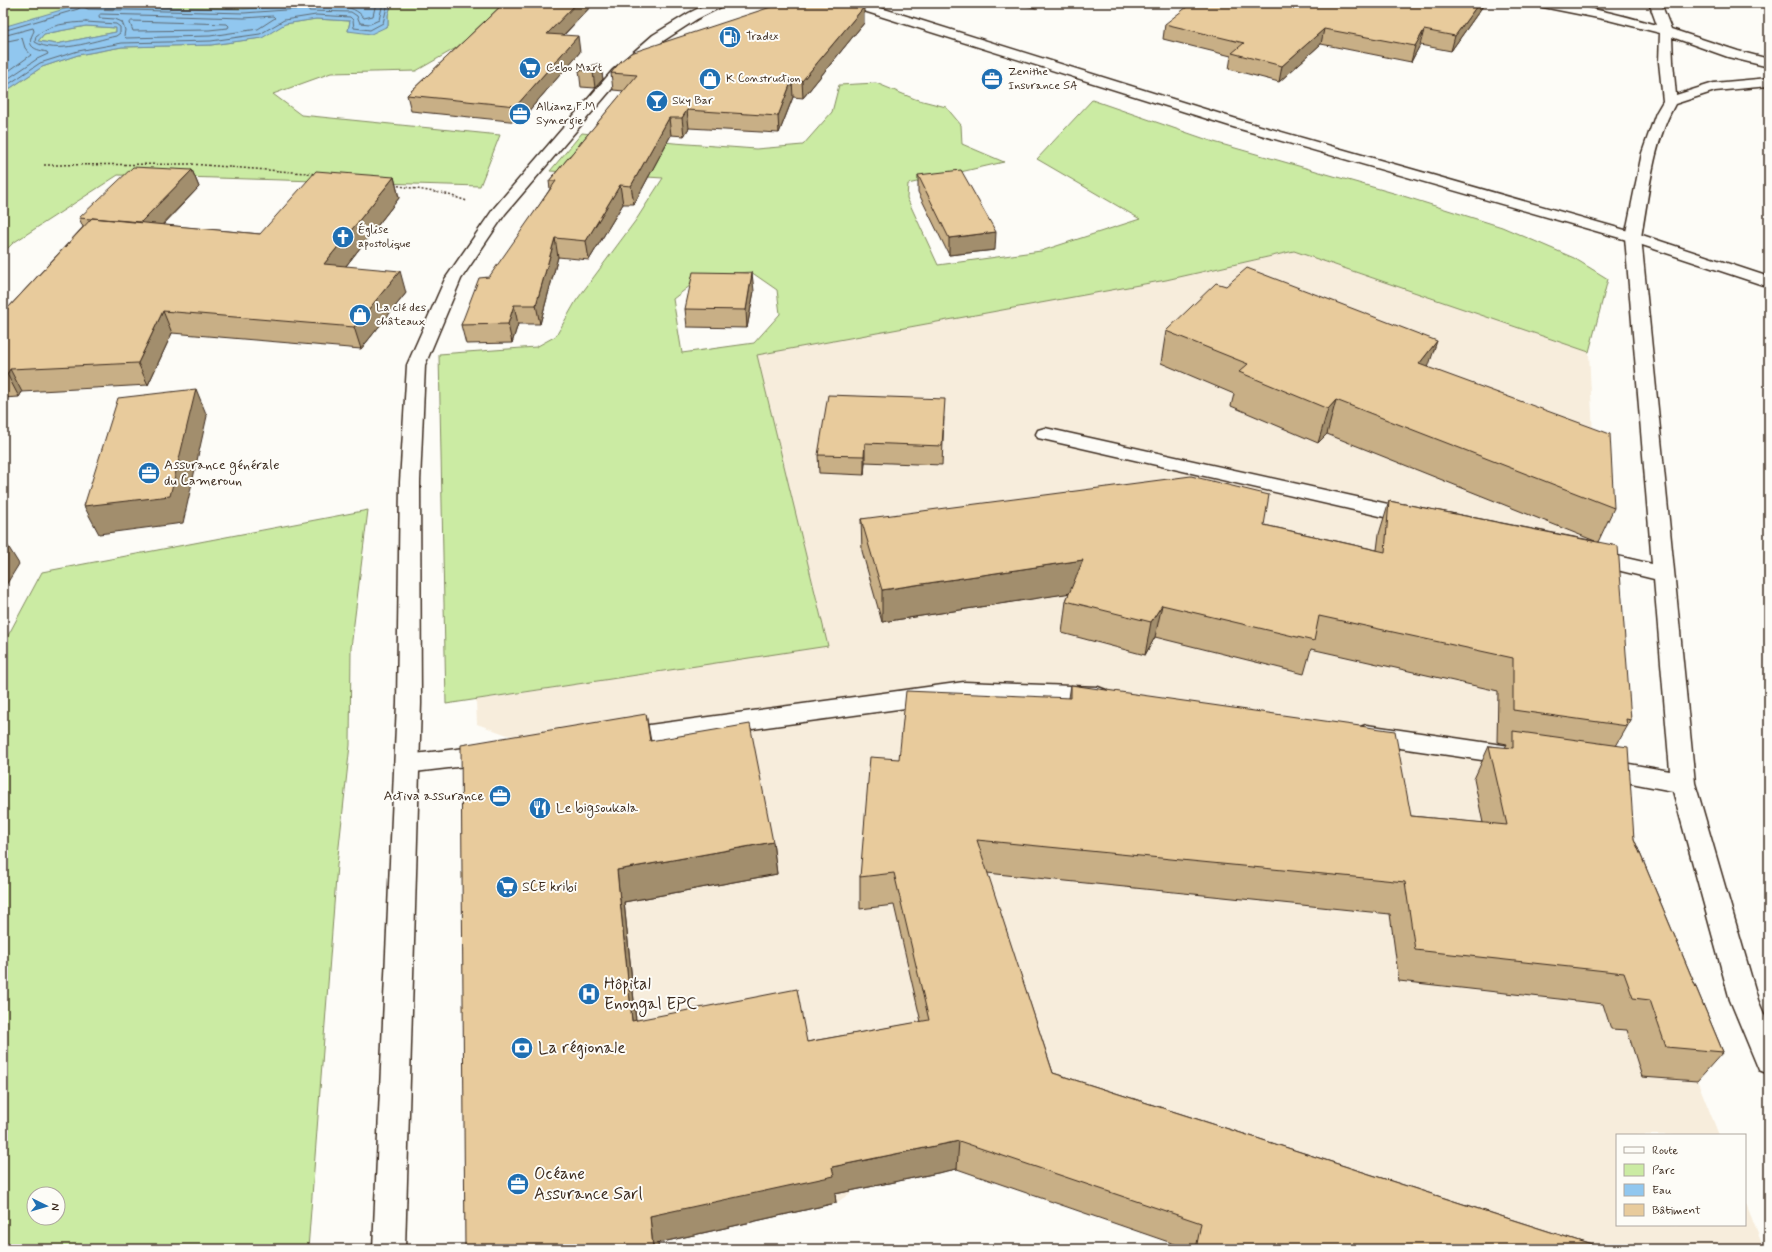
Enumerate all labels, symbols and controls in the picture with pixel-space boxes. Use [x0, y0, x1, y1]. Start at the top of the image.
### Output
fuel station icon: Tradex [717, 24, 743, 50]
place label: Tradex [746, 29, 779, 45]
supermarket icon: Cebo Mart [517, 55, 543, 81]
place label: Cebo Mart [546, 60, 603, 76]
place label: Zenithe Insurance SA [1008, 64, 1078, 94]
shop icon: K Construction [697, 66, 723, 92]
office icon: Zenithe Insurance SA [979, 66, 1005, 92]
place label: K Construction [726, 71, 801, 87]
bar icon: Sky Bar [644, 88, 670, 114]
place label: Sky Bar [672, 93, 713, 109]
place label: Allianz F.M Synergie [536, 99, 595, 130]
office icon: Allianz F.M Synergie [507, 101, 533, 127]
place label: Église apostolique [358, 222, 411, 252]
church icon: Église apostolique [330, 224, 356, 250]
place label: La clé des châteaux [376, 300, 426, 330]
shop icon: La clé des châteaux [347, 302, 373, 328]
place label: Assurance générale du Cameroun [164, 456, 279, 490]
office icon: Assurance générale du Cameroun [136, 460, 162, 486]
office icon: Activa assurance [487, 783, 513, 809]
place label: Activa assurance [384, 787, 484, 805]
restaurant icon: Le bigsoukala [527, 795, 553, 821]
place label: Le bigsoukala [556, 799, 638, 818]
supermarket icon: SCE kribi [494, 874, 520, 900]
place label: SCE kribi [522, 878, 577, 896]
place label: Hôpital Enongal EPC [604, 973, 697, 1017]
hospital icon: Hôpital Enongal EPC [576, 981, 602, 1007]
bank icon: La régionale [509, 1035, 535, 1061]
place label: La régionale [538, 1037, 626, 1060]
legend [1616, 1134, 1746, 1226]
text: Route [1652, 1143, 1678, 1159]
place label: Océane Assurance Sarl [534, 1163, 643, 1205]
text: Parc [1652, 1163, 1675, 1179]
office icon: Océane Assurance Sarl [505, 1171, 531, 1197]
text: Eau [1652, 1183, 1672, 1199]
north arrow [26, 1186, 66, 1226]
text: N [48, 1203, 62, 1211]
text: Bâtiment [1652, 1203, 1701, 1219]

